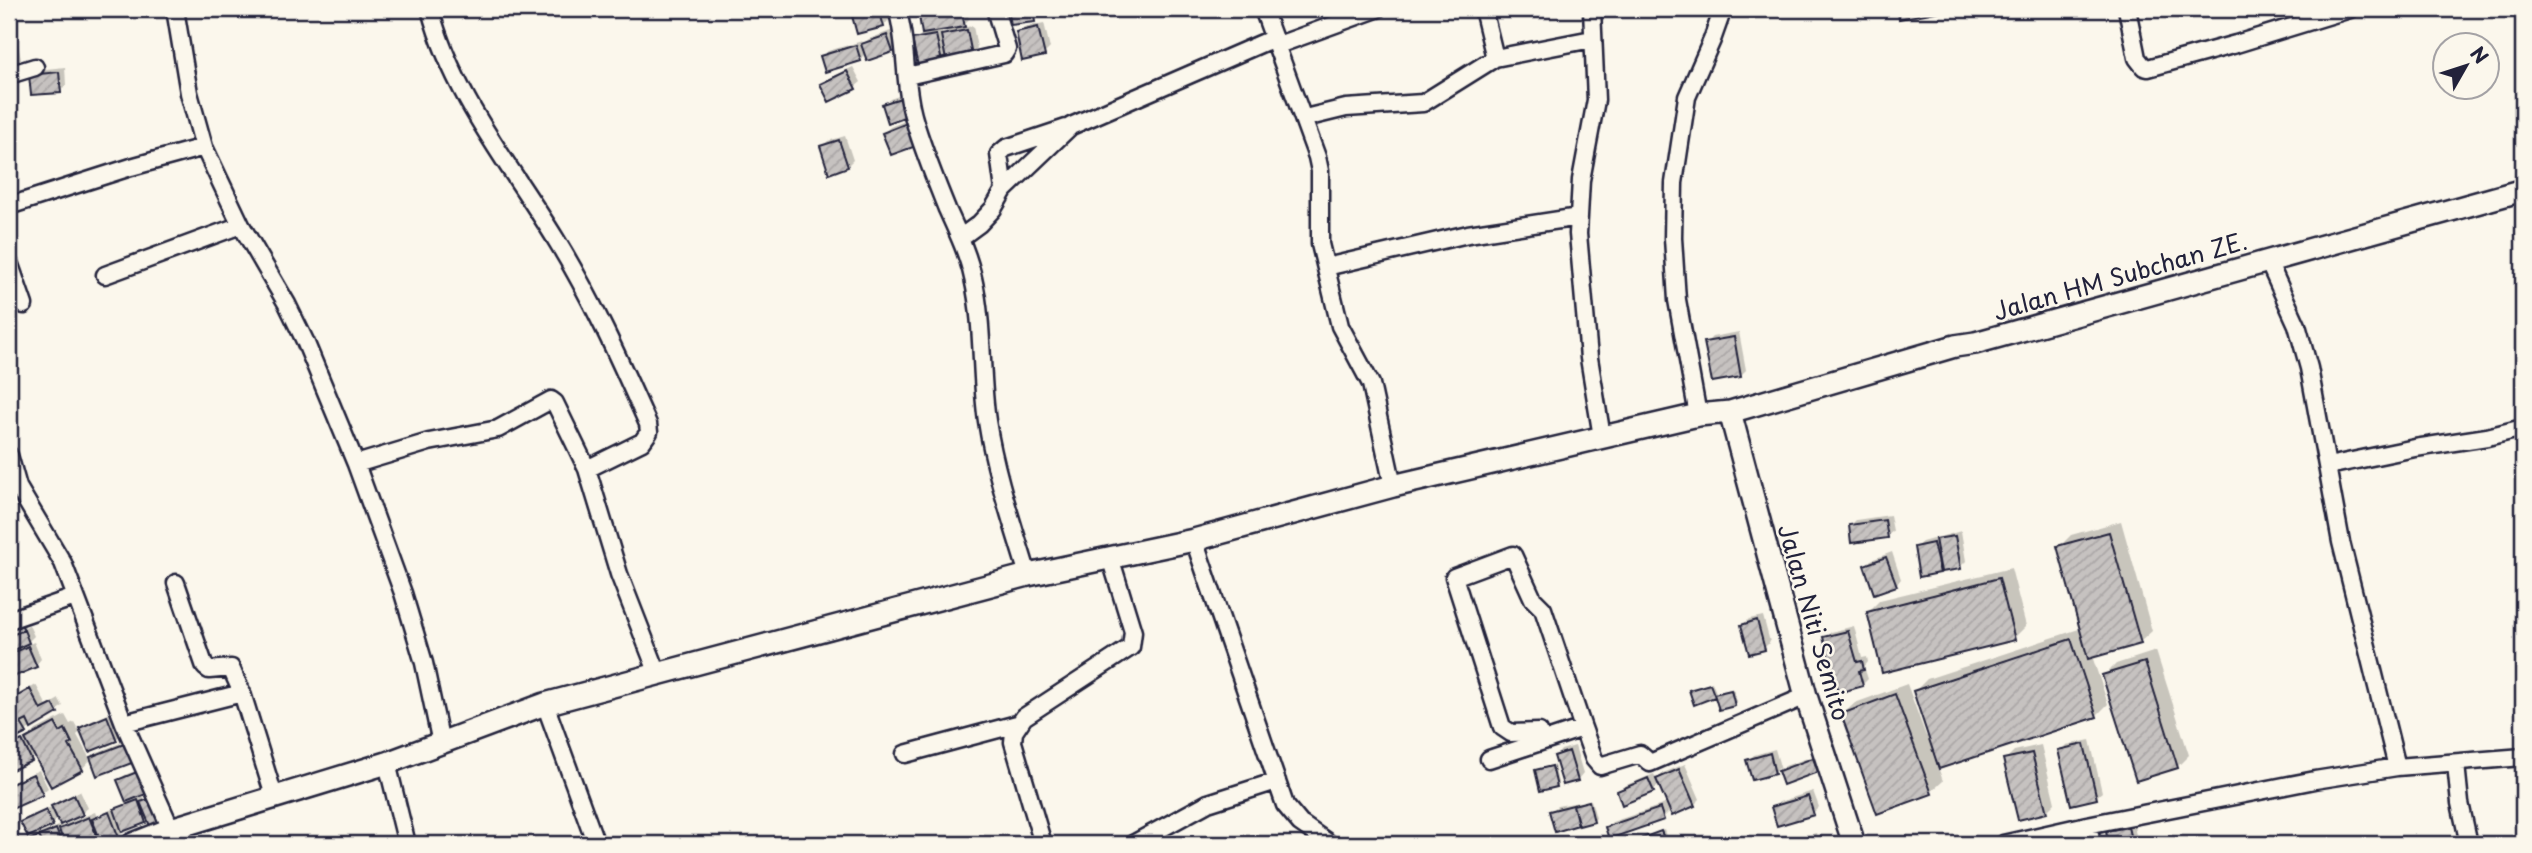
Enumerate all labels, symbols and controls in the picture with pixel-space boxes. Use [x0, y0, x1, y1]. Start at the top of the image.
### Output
north arrow [2430, 32, 2500, 102]
text: N [2464, 40, 2496, 69]
street label: Jalan HM Subchan ZE. [1989, 222, 2251, 328]
street label: Jalan Niti Semito [1770, 520, 1860, 724]

